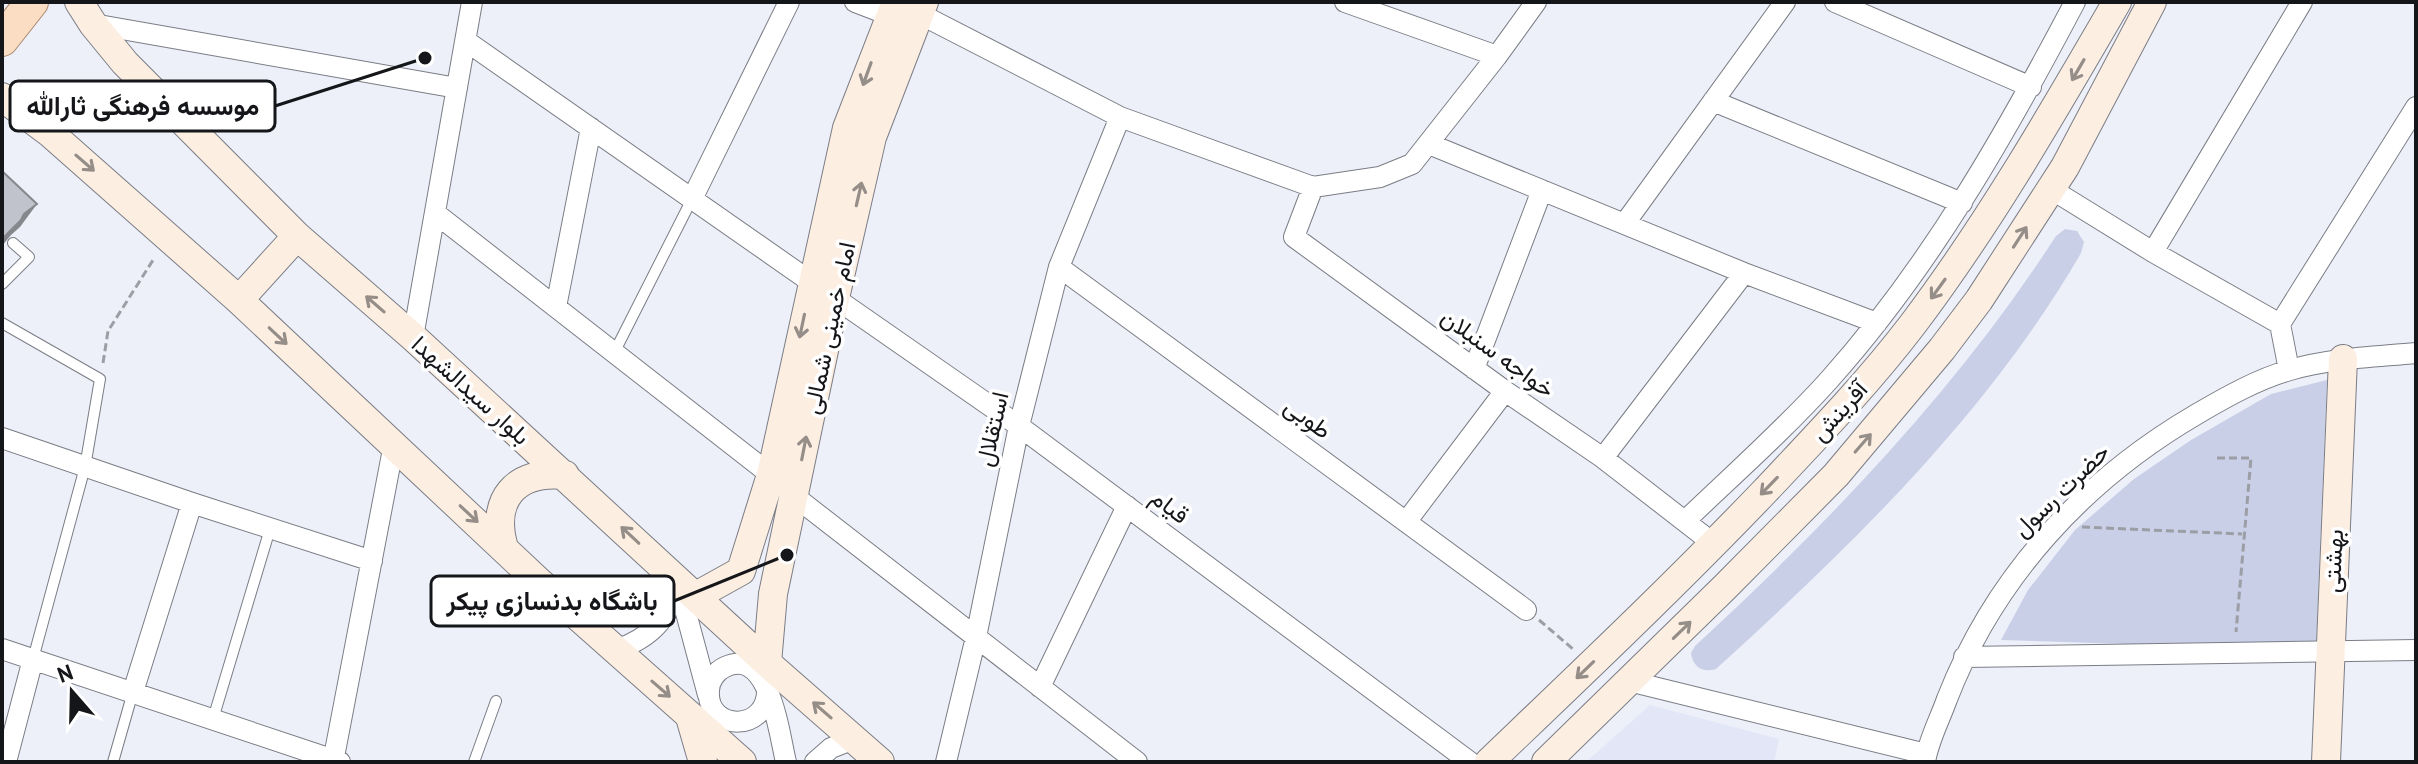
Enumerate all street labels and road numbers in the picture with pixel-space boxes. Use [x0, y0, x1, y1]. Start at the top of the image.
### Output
street label: امام خمینی شمالی [796, 239, 863, 417]
street label: خواجه سنبلان [1435, 301, 1561, 405]
street label: بلوار سیدالشهدا [405, 329, 537, 451]
street label: آفرینش [1804, 372, 1876, 448]
street label: استقلال [968, 389, 1016, 469]
street label: طوبی [1278, 390, 1338, 446]
street label: حضرت رسول [2006, 436, 2116, 544]
street label: قیام [1144, 482, 1195, 531]
street label: بهشتی [2316, 528, 2350, 594]

